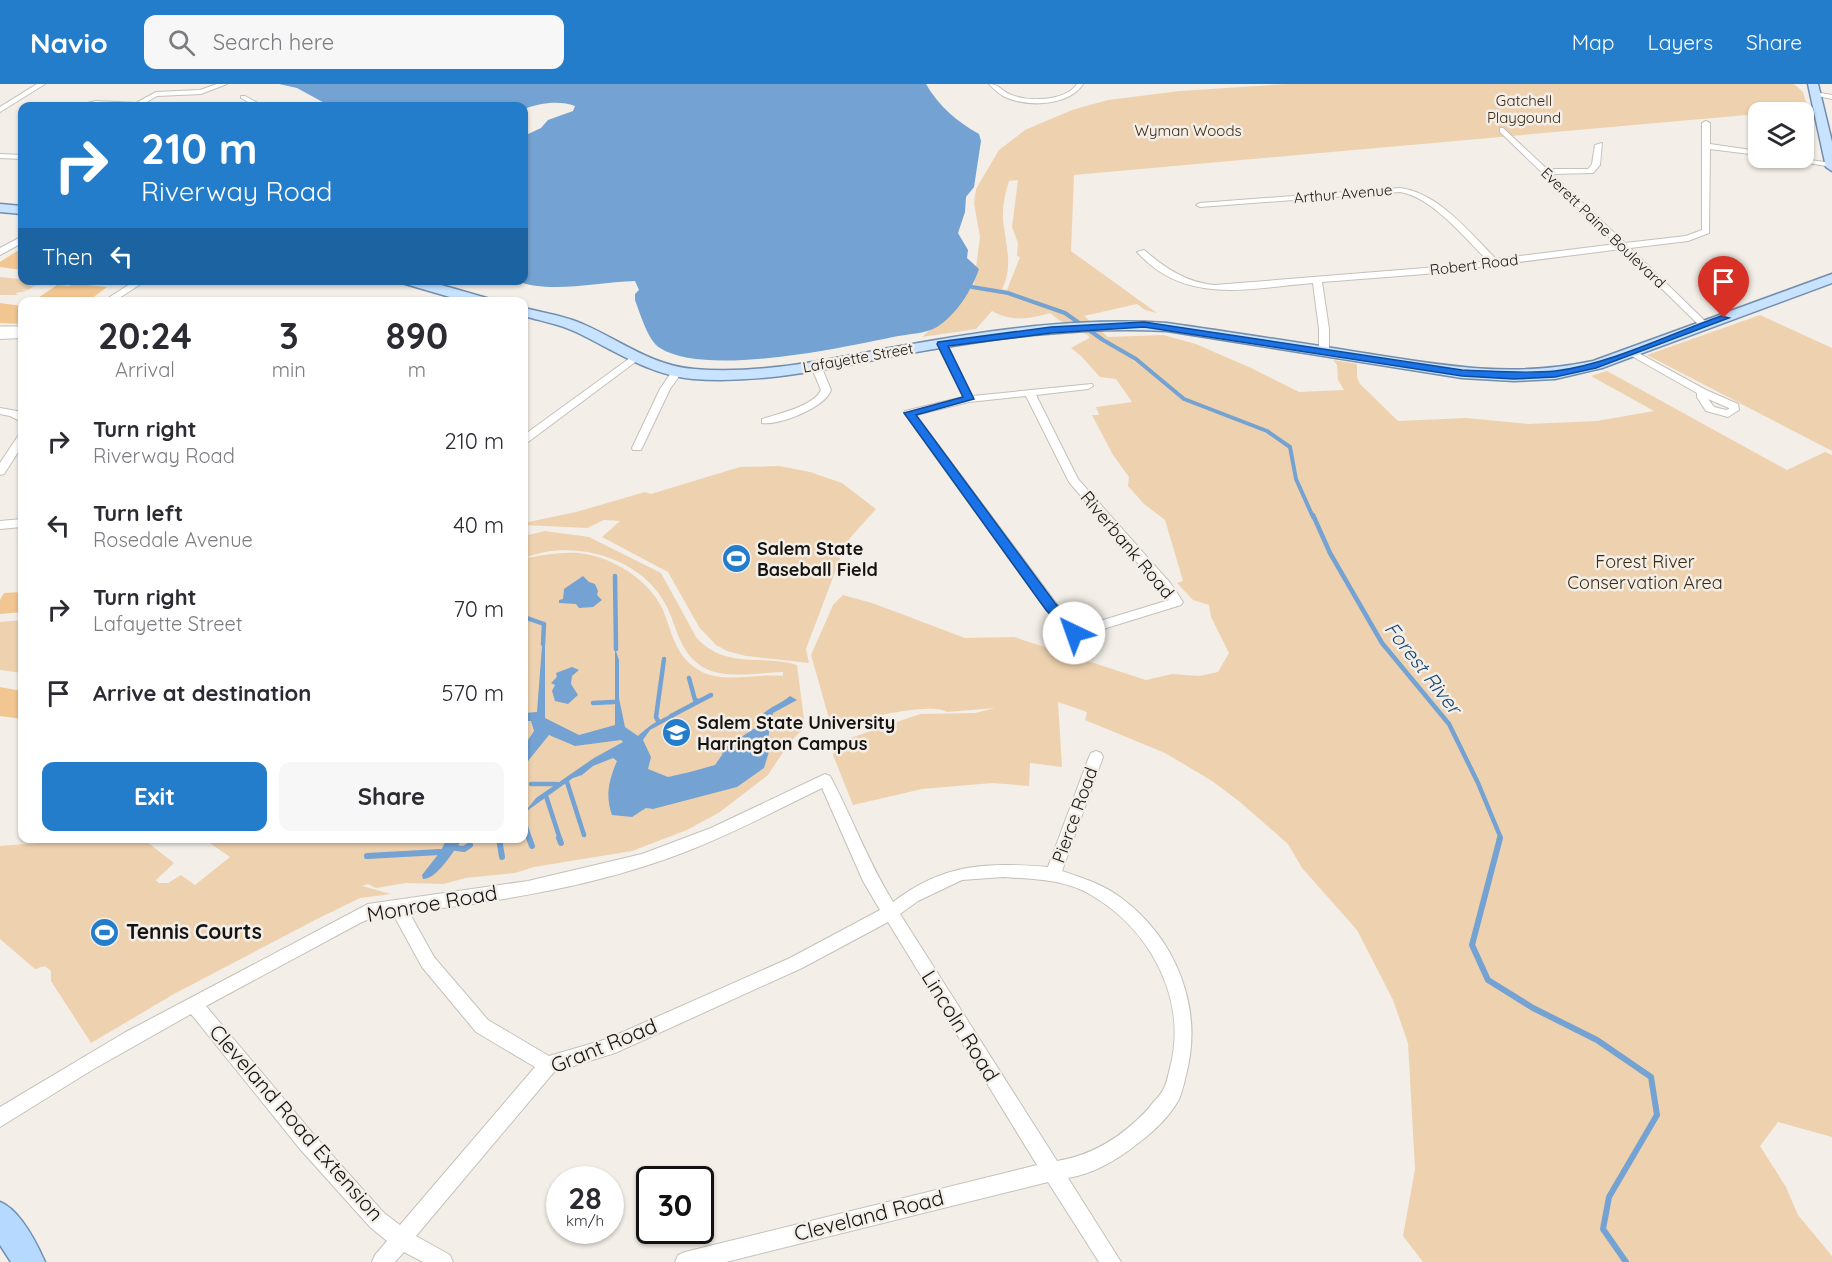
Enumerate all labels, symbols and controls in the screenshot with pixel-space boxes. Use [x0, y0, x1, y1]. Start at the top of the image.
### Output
search box [144, 15, 564, 69]
text: Navio [30, 25, 108, 60]
icon: search [165, 26, 198, 59]
text: Search here [213, 28, 334, 56]
text: Map [1572, 29, 1615, 55]
text: Layers [1648, 29, 1713, 55]
text: Share [1746, 29, 1802, 55]
park label: Gatchell Playgound [1487, 91, 1561, 127]
map controls [1748, 102, 1814, 168]
button: layers [1748, 102, 1814, 168]
park label: Wyman Woods [1134, 121, 1242, 140]
text: 210 m [141, 122, 258, 175]
icon: right [42, 126, 120, 204]
street label: Everett Paine Boulevard [1537, 163, 1670, 292]
text: Riverway Road [141, 174, 332, 208]
street label: Arthur Avenue [1293, 180, 1393, 207]
icon: left [105, 240, 138, 273]
text: Then [42, 243, 93, 271]
street label: Robert Road [1429, 250, 1519, 279]
pin [1698, 256, 1749, 318]
icon: arrive [1707, 265, 1740, 298]
text: 20:24 [98, 313, 192, 358]
text: 3 [279, 313, 299, 358]
text: 890 [386, 313, 448, 358]
street label: Lafayette Street [801, 338, 915, 377]
text: Arrival [115, 357, 175, 382]
text: min [272, 357, 306, 382]
text: m [408, 357, 426, 382]
text: Turn right [93, 415, 197, 443]
icon: right [42, 425, 75, 458]
text: 210 m [445, 427, 504, 455]
text: Riverway Road [93, 443, 235, 468]
street label: Riverbank Road [1076, 486, 1179, 603]
text: Turn left [93, 499, 183, 527]
icon: left [42, 509, 75, 542]
text: 40 m [453, 511, 504, 539]
text: Rosedale Avenue [93, 527, 253, 552]
place label: Salem State Baseball Field [757, 537, 878, 581]
sports icon: Salem State Baseball Field [720, 543, 752, 575]
park label: Forest River Conservation Area [1567, 550, 1723, 594]
text: Turn right [93, 583, 197, 611]
icon: right [42, 593, 75, 626]
text: 70 m [454, 595, 504, 623]
position arrow [1042, 601, 1106, 665]
text: Lafayette Street [93, 611, 243, 636]
water label: Forest River [1380, 616, 1469, 721]
icon: arrive [42, 677, 75, 710]
text: Arrive at destination [93, 679, 311, 707]
text: 570 m [442, 679, 504, 707]
place label: Salem State University Harrington Campus [697, 711, 895, 755]
school or university icon: Salem State University Harrington Campus [660, 717, 692, 749]
button: Exit [42, 762, 267, 831]
button: Share [279, 762, 504, 831]
street label: Pierce Road [1047, 764, 1102, 866]
street label: Monroe Road [364, 879, 499, 927]
sports icon: Tennis Courts [89, 916, 121, 948]
place label: Tennis Courts [126, 918, 262, 944]
street label: Lincoln Road [916, 965, 1005, 1086]
street label: Grant Road [547, 1012, 661, 1078]
street label: Cleveland Road Extension [204, 1019, 389, 1226]
speed limit sign: 30 [636, 1166, 714, 1244]
text: 28 [568, 1179, 602, 1217]
street label: Cleveland Road [791, 1184, 946, 1246]
text: km/h [566, 1211, 604, 1230]

